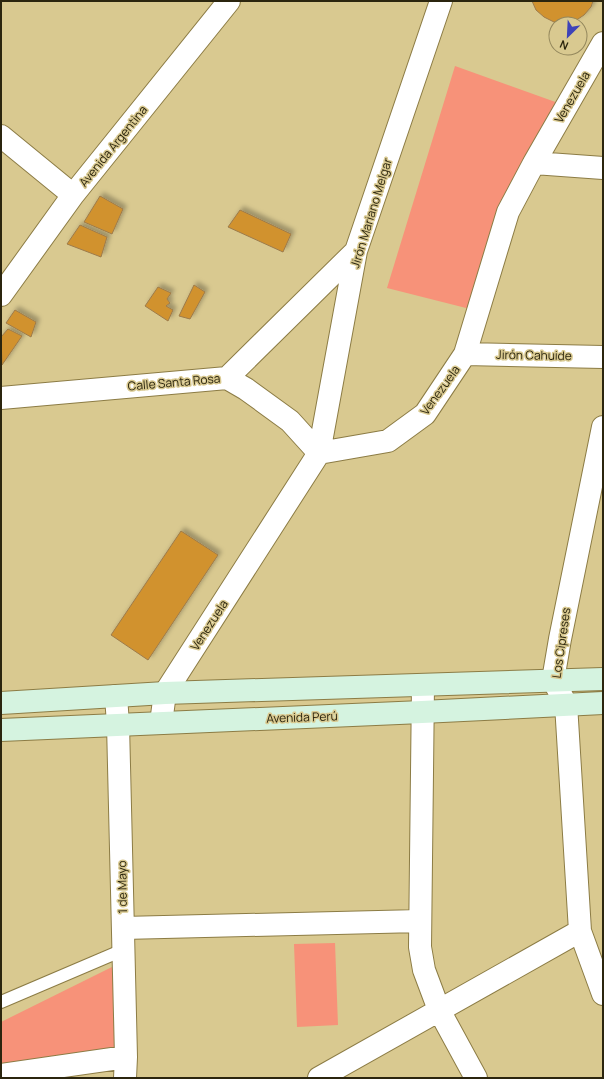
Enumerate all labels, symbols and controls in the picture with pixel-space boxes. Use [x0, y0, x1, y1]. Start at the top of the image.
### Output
north arrow [548, 16, 588, 56]
text: N [557, 37, 570, 54]
street label: Venezuela [550, 68, 594, 126]
street label: Avenida Argentina [75, 102, 151, 190]
street label: Jirón Mariano Melgar [346, 155, 396, 270]
street label: Jirón Cahuide [496, 346, 572, 364]
street label: Venezuela [416, 362, 464, 418]
street label: Calle Santa Rosa [127, 369, 221, 395]
street label: Venezuela [186, 596, 232, 654]
street label: Los Cipreses [548, 607, 574, 679]
street label: Avenida Perú [266, 707, 338, 727]
street label: 1 de Mayo [113, 860, 131, 914]

